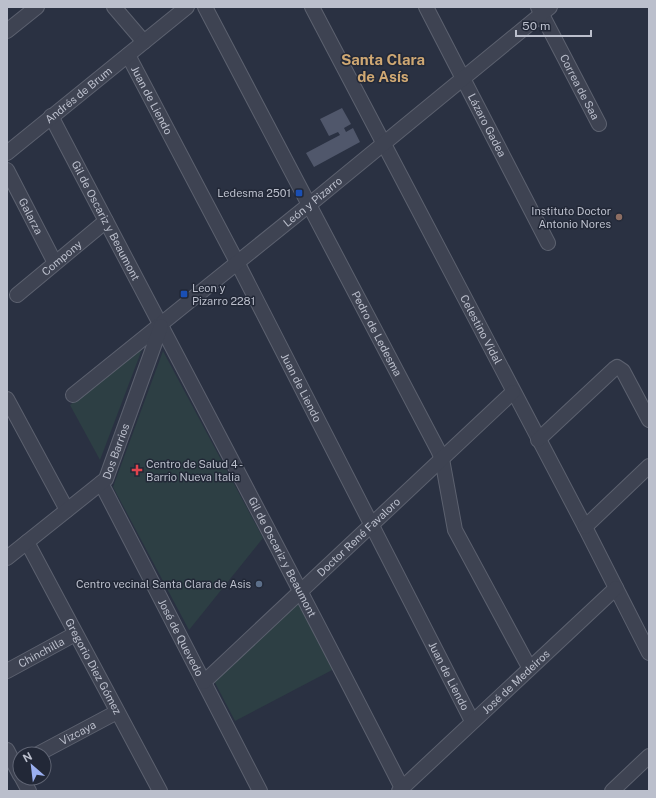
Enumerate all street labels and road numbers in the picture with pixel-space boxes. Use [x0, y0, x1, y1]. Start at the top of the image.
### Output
street label: Correa de Saa [558, 52, 602, 122]
street label: Andrés de Brum [43, 64, 114, 126]
street label: Juan de Liendo [129, 64, 175, 136]
street label: Lázaro Gadea [466, 91, 508, 159]
street label: Gil de Oscariz y Beaumont [69, 159, 142, 282]
street label: León y Pizarro [281, 174, 344, 229]
street label: Galarza [16, 196, 45, 236]
street label: Compony [39, 238, 84, 278]
street label: Pedro de Ledesma [349, 289, 404, 378]
street label: Celestino Vidal [458, 293, 504, 366]
street label: Juan de Liendo [279, 351, 324, 424]
street label: Dos Barrios [100, 421, 132, 481]
street label: Gil de Oscariz y Beaumont [246, 495, 319, 619]
street label: Doctor René Favaloro [315, 495, 403, 579]
street label: José de Quevedo [156, 597, 206, 678]
street label: Gregorio Diez Gómez [63, 616, 124, 716]
street label: Chinchilla [16, 635, 66, 670]
street label: Juan de Liendo [426, 640, 471, 712]
street label: José de Medeiros [480, 647, 552, 716]
street label: Vizcaya [58, 718, 98, 747]

